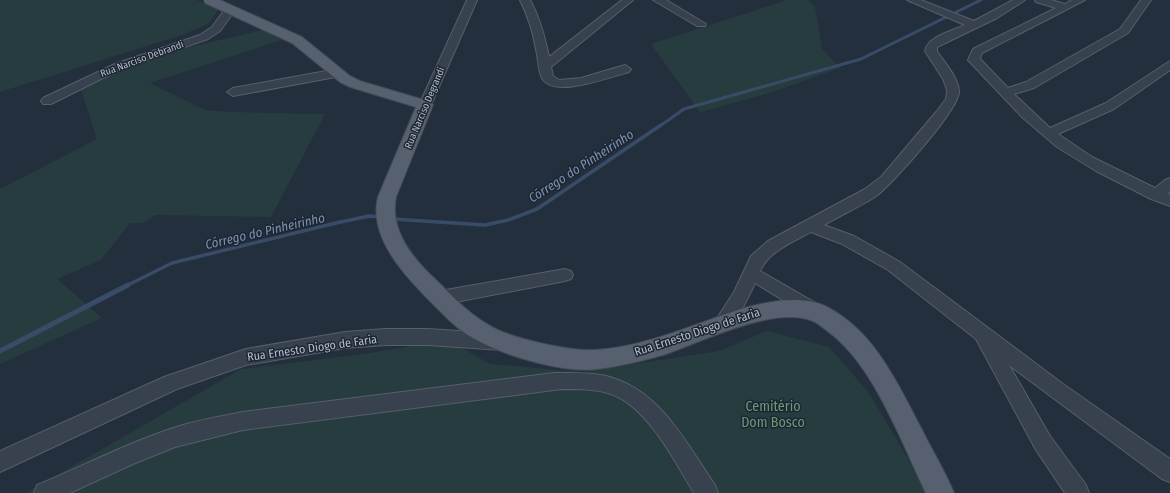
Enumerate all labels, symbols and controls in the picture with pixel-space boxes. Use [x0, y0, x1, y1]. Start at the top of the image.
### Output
street label: Rua Narciso Debrandi [99, 38, 185, 80]
street label: Rua Narciso Degrandi [402, 65, 448, 151]
water label: Córrego do Pinheirinho [526, 126, 637, 206]
water label: Córrego do Pinheirinho [204, 210, 326, 252]
street label: Rua Ernesto Diogo de Faria [633, 305, 762, 359]
street label: Rua Ernesto Diogo de Faria [246, 332, 378, 364]
park label: Cemitério Dom Bosco [741, 398, 805, 431]

